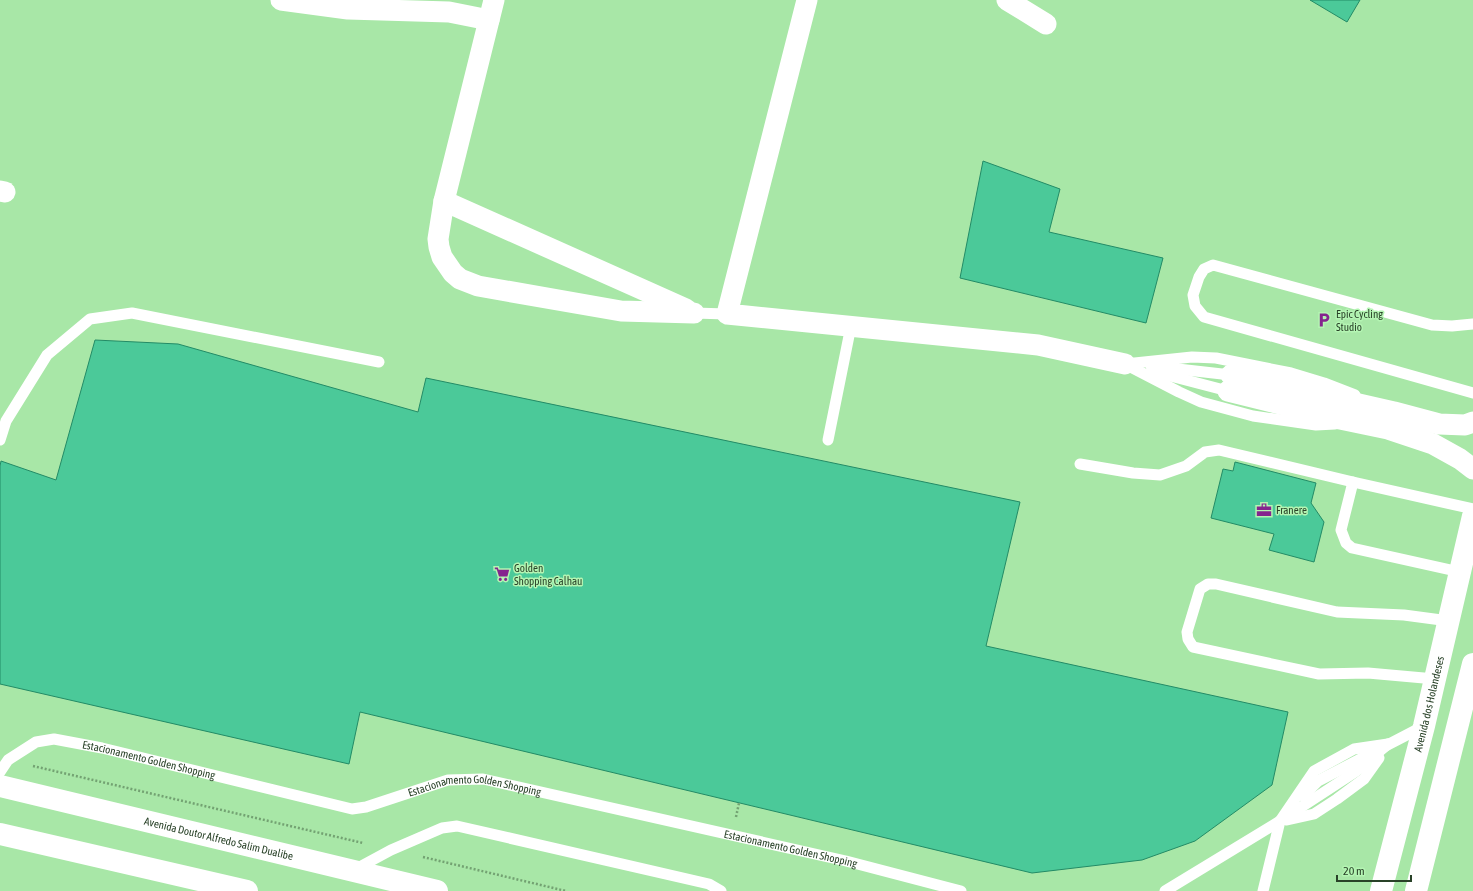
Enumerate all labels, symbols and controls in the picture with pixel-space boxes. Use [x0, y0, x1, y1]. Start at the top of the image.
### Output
place label: Epic Cycling Studio [1336, 308, 1383, 333]
parking icon: Epic Cycling Studio [1315, 311, 1333, 329]
office icon: Franere [1255, 501, 1273, 519]
place label: Franere [1276, 504, 1307, 516]
place label: Golden Shopping Calhau [514, 562, 582, 587]
supermarket icon: Golden Shopping Calhau [493, 565, 511, 583]
street label: Avenida dos Holandeses [1411, 655, 1446, 753]
street label: Estacionamento Golden Shopping [81, 738, 217, 781]
street label: Estacionamento Golden Shopping [406, 773, 543, 799]
street label: Avenida Doutor Alfredo Salim Dualibe [143, 815, 294, 862]
street label: Estacionamento Golden Shopping [723, 828, 859, 870]
scale bar [1337, 857, 1411, 883]
text: 20 m [1343, 864, 1365, 878]

